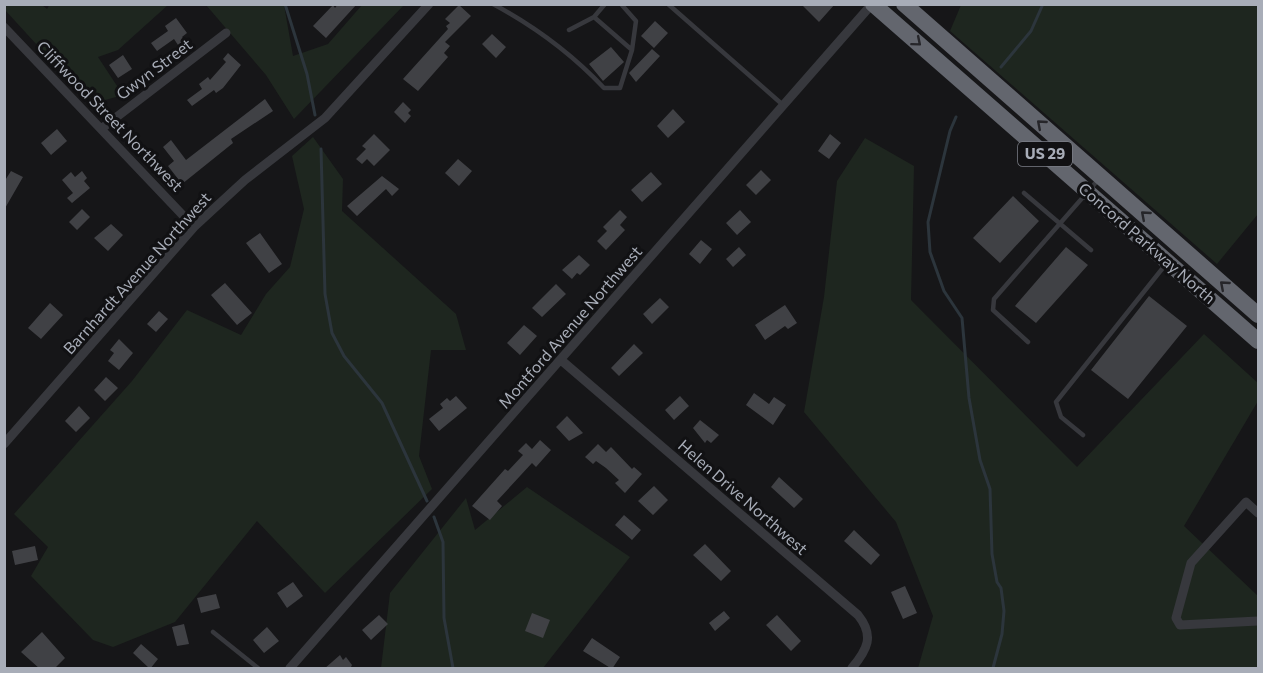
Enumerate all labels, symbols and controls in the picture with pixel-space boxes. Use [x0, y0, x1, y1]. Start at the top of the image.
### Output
street label: Gwyn Street [112, 34, 196, 103]
one-way arrow [910, 35, 921, 46]
street label: Cliffwood Street Northwest [33, 36, 188, 195]
one-way arrow [1038, 120, 1048, 131]
road number: US 29 [1018, 142, 1072, 166]
street label: Concord Parkway North [1075, 178, 1220, 307]
street label: Barnhardt Avenue Northwest [59, 187, 215, 358]
one-way arrow [1141, 211, 1152, 222]
street label: Montford Avenue Northwest [494, 241, 646, 412]
one-way arrow [1220, 281, 1231, 292]
street label: Helen Drive Northwest [675, 435, 812, 558]

